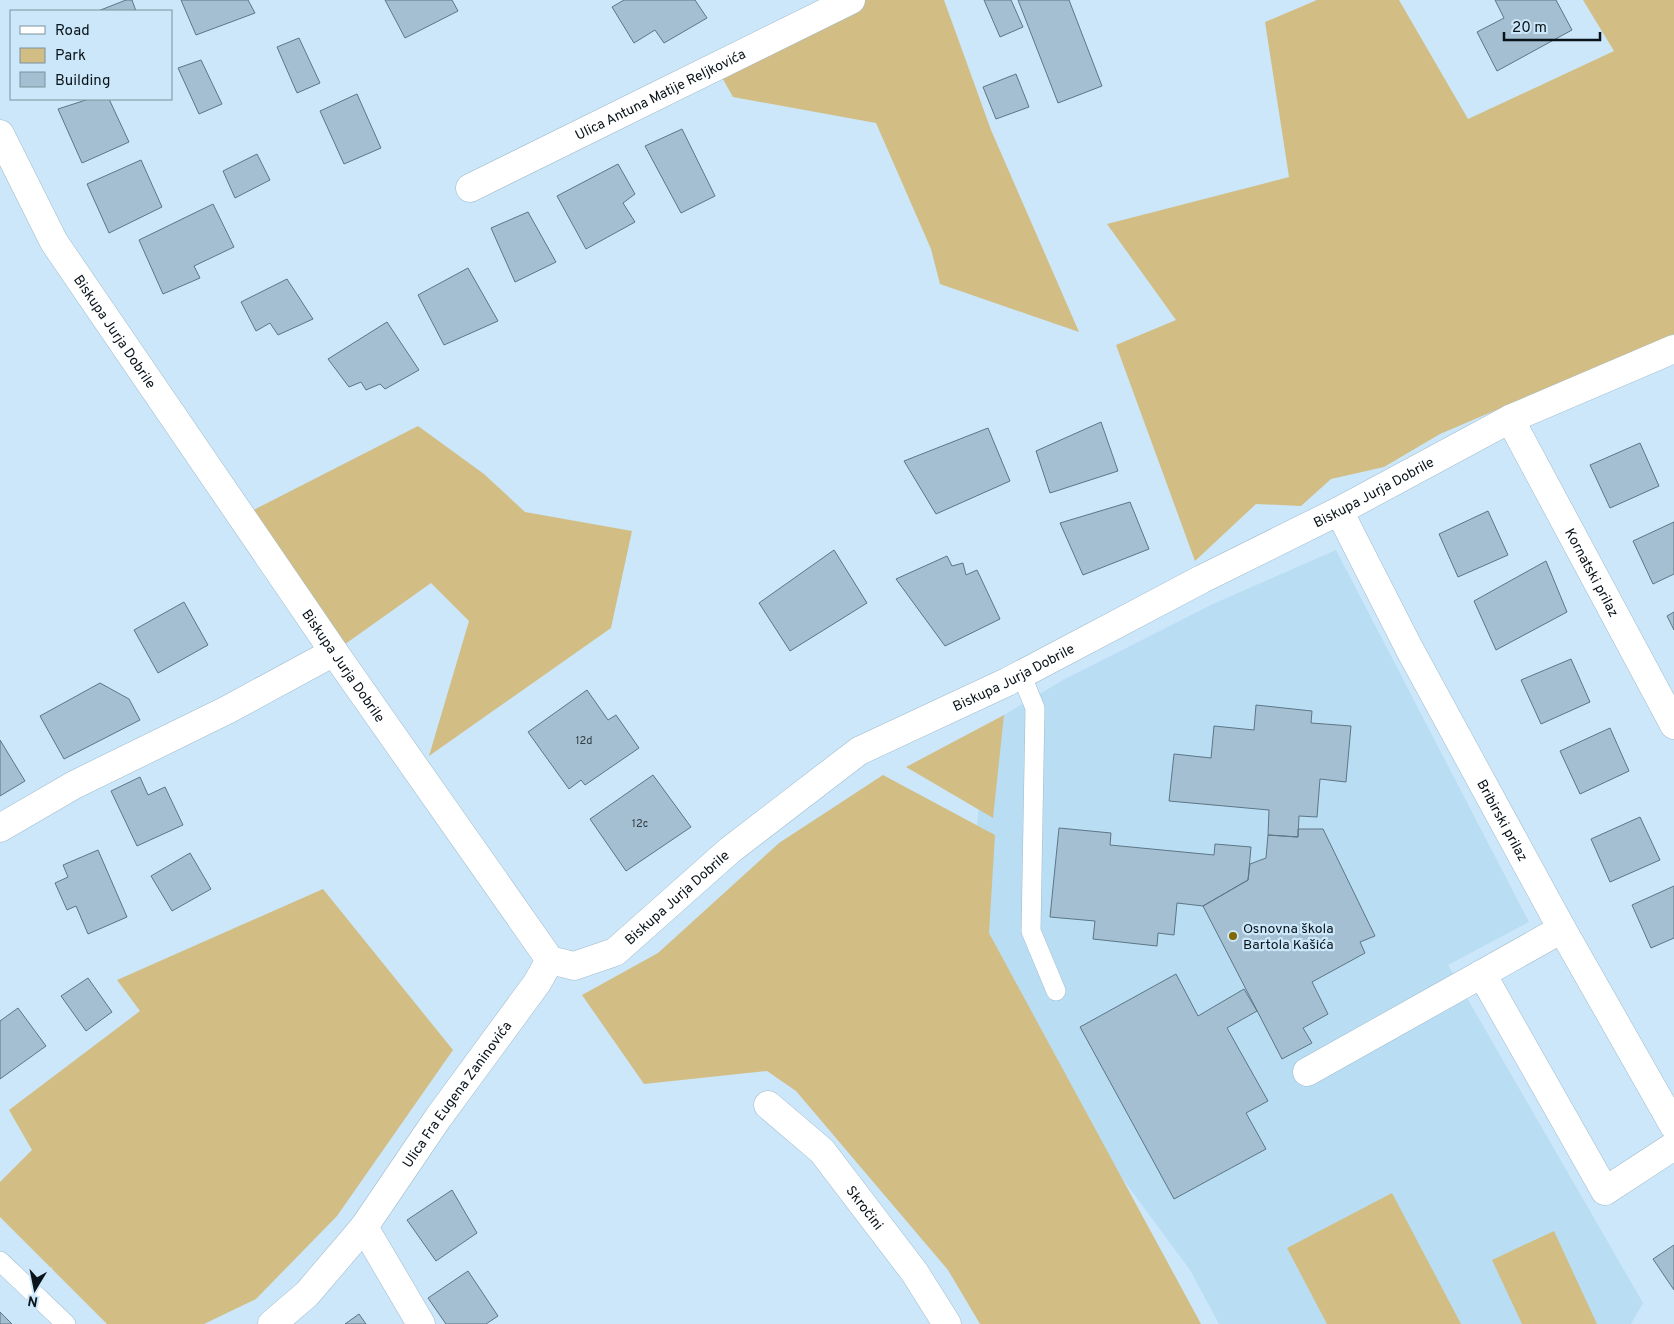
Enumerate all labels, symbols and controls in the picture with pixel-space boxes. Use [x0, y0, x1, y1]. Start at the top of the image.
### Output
legend [10, 10, 172, 100]
scale bar [1504, 10, 1600, 42]
text: 20 m [1512, 19, 1547, 38]
text: Road [55, 22, 90, 41]
street label: Ulica Antuna Matije Reljkovića [573, 46, 749, 145]
text: Park [55, 47, 86, 66]
text: Building [55, 72, 110, 91]
street label: Biskupa Jurja Dobrile [69, 272, 159, 392]
street label: Biskupa Jurja Dobrile [1311, 454, 1437, 532]
street label: Kornatski prilaz [1560, 526, 1622, 620]
street label: Biskupa Jurja Dobrile [297, 607, 388, 726]
street label: Biskupa Jurja Dobrile [951, 641, 1078, 716]
house number: 12d [575, 734, 593, 748]
street label: Bribirski prilaz [1472, 777, 1531, 865]
house number: 12c [632, 817, 648, 831]
street label: Biskupa Jurja Dobrile [622, 848, 733, 949]
place label: Osnovna škola Bartola Kašića [1243, 921, 1334, 954]
marker: Osnovna škola Bartola Kašića [1227, 930, 1239, 942]
street label: Ulica Fra Eugena Zaninovića [400, 1018, 516, 1172]
street label: Skročini [842, 1183, 886, 1234]
north arrow [10, 1264, 60, 1314]
text: N [27, 1291, 39, 1310]

